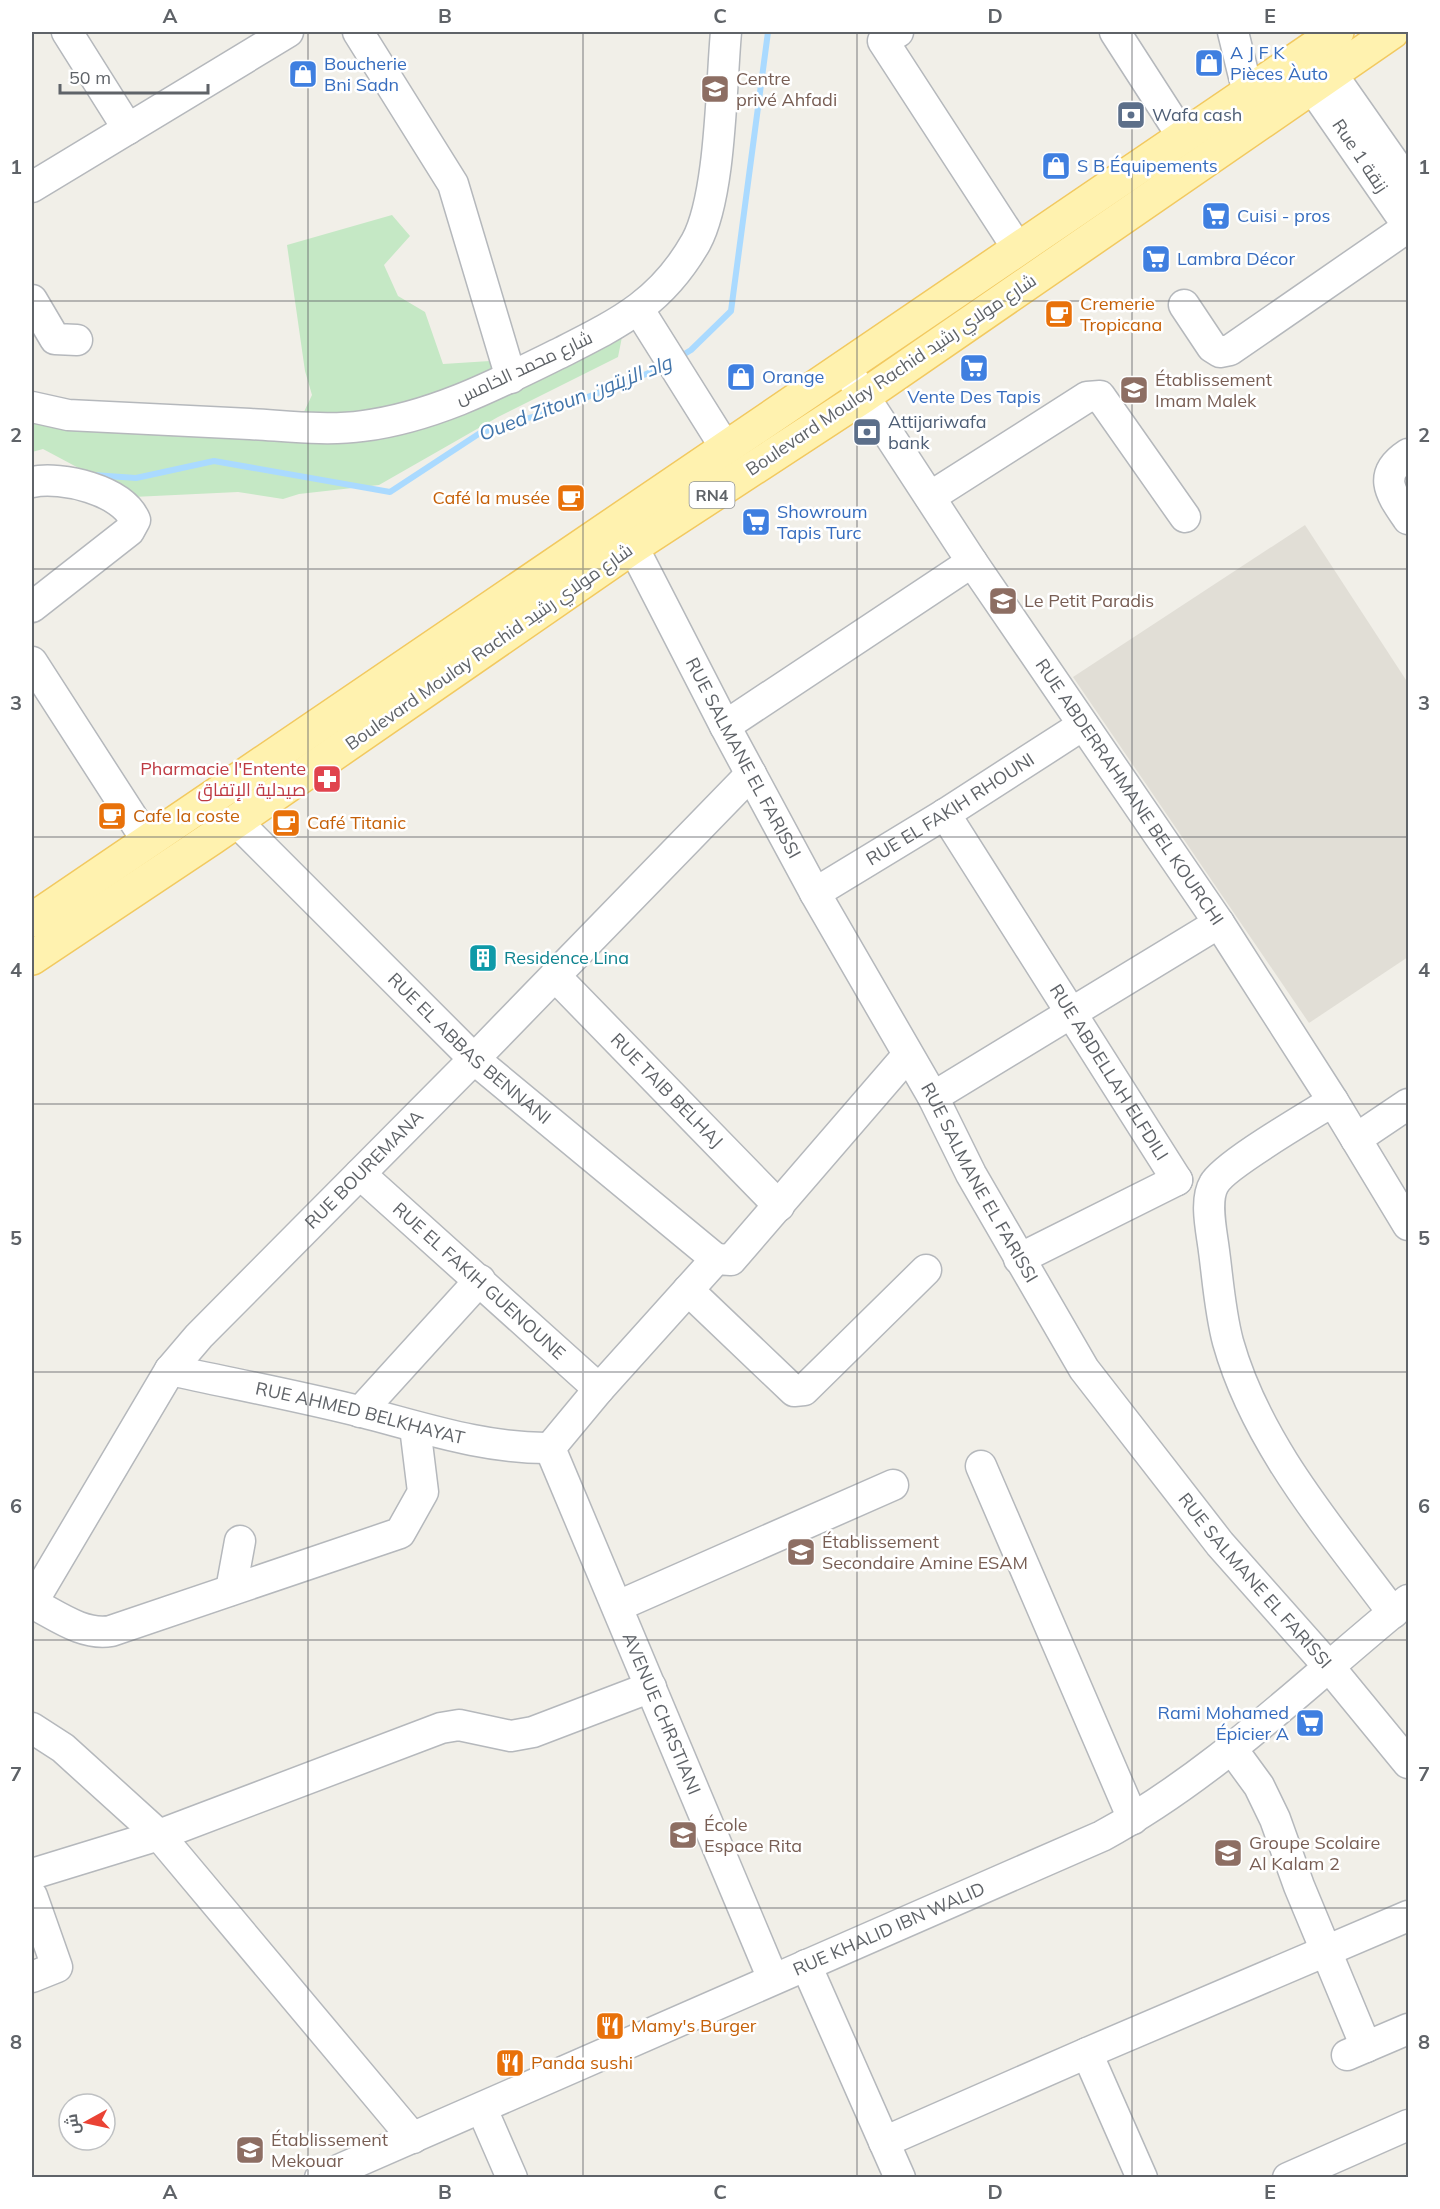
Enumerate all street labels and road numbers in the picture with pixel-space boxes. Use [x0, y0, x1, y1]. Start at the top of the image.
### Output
street label: Rue 1 زنقة [1327, 114, 1394, 197]
street label: Boulevard Moulay Rachid شارع مولاي رشيد [741, 269, 1042, 483]
street label: شارع محمد الخامس [452, 326, 596, 410]
road number: RN4 [690, 482, 734, 508]
street label: Boulevard Moulay Rachid شارع مولاي رشيد [341, 538, 638, 757]
street label: RUE SALMANE EL FARISSI [681, 653, 806, 862]
street label: RUE ABDERRAHMANE BEL KOURCHI [1031, 654, 1229, 930]
street label: RUE EL FAKIH RHOUNI [862, 748, 1038, 870]
street label: RUE EL ABBAS BENNANI [383, 967, 556, 1129]
street label: RUE ABDELLAH ELFDILI [1045, 980, 1174, 1165]
street label: RUE TAIB BELHAJ [606, 1028, 728, 1152]
street label: RUE SALMANE EL FARISSI [916, 1078, 1043, 1286]
street label: RUE BOUREMANA [300, 1105, 428, 1234]
street label: RUE EL FAKIH GUENOUNE [388, 1197, 570, 1364]
street label: RUE AHMED BELKHAYAT [254, 1376, 467, 1449]
street label: RUE SALMANE EL FARISSI [1173, 1488, 1337, 1673]
street label: AVENUE CHRSTIANI [618, 1629, 706, 1798]
street label: RUE KHALID IBN WALID [789, 1877, 988, 1981]

